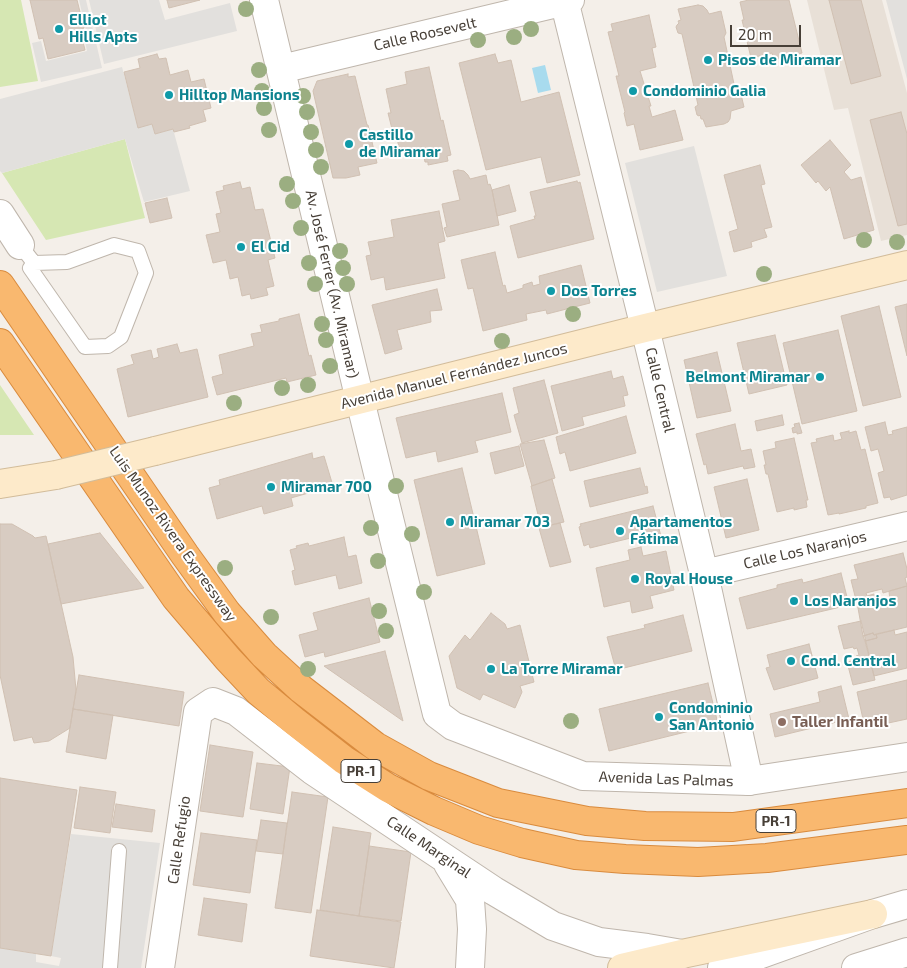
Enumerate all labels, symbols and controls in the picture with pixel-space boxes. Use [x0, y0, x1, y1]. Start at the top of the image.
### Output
place label: Elliot Hills Apts [69, 11, 137, 46]
street label: Calle Roosevelt [372, 13, 478, 55]
scale bar [732, 15, 803, 47]
marker: Elliot Hills Apts [53, 23, 65, 35]
text: 20 m [738, 25, 772, 43]
place label: Pisos de Miramar [718, 51, 841, 69]
marker: Pisos de Miramar [702, 54, 714, 66]
place label: Condominio Galia [643, 82, 766, 100]
marker: Condominio Galia [627, 85, 639, 97]
place label: Hilltop Mansions [179, 86, 300, 104]
marker: Hilltop Mansions [163, 89, 175, 101]
place label: Castillo de Miramar [359, 126, 441, 161]
marker: Castillo de Miramar [343, 138, 355, 150]
street label: Av. José Ferrer (Av. Miramar) [302, 188, 362, 380]
place label: El Cid [251, 238, 290, 256]
marker: El Cid [235, 241, 247, 253]
place label: Dos Torres [561, 282, 637, 300]
marker: Dos Torres [545, 285, 557, 297]
street label: Avenida Manuel Fernández Juncos [339, 339, 569, 413]
street label: Calle Central [641, 346, 679, 434]
place label: Belmont Miramar [686, 368, 810, 386]
marker: Belmont Miramar [814, 371, 826, 383]
street label: Luis Munoz Rivera Expressway [105, 443, 241, 625]
place label: Miramar 700 [281, 478, 372, 496]
marker: Miramar 700 [265, 481, 277, 493]
place label: Miramar 703 [460, 513, 550, 531]
place label: Apartamentos Fátima [630, 513, 732, 548]
marker: Miramar 703 [444, 516, 456, 528]
marker: Apartamentos Fátima [614, 525, 626, 537]
street label: Calle Los Naranjos [742, 527, 868, 573]
place label: Royal House [645, 570, 733, 588]
marker: Royal House [629, 573, 641, 585]
place label: Los Naranjos [804, 592, 896, 610]
marker: Los Naranjos [788, 595, 800, 607]
place label: Cond. Central [801, 652, 896, 670]
marker: Cond. Central [785, 655, 797, 667]
place label: La Torre Miramar [501, 660, 623, 678]
marker: La Torre Miramar [485, 663, 497, 675]
place label: Condominio San Antonio [669, 699, 754, 734]
marker: Condominio San Antonio [653, 711, 665, 723]
place label: Taller Infantil [792, 713, 888, 731]
marker: Taller Infantil [776, 716, 788, 728]
road number: PR-1 [341, 759, 381, 782]
street label: Avenida Las Palmas [598, 768, 734, 790]
street label: Calle Refugio [164, 795, 194, 885]
road number: PR-1 [756, 809, 796, 832]
street label: Calle Marginal [383, 812, 475, 882]

